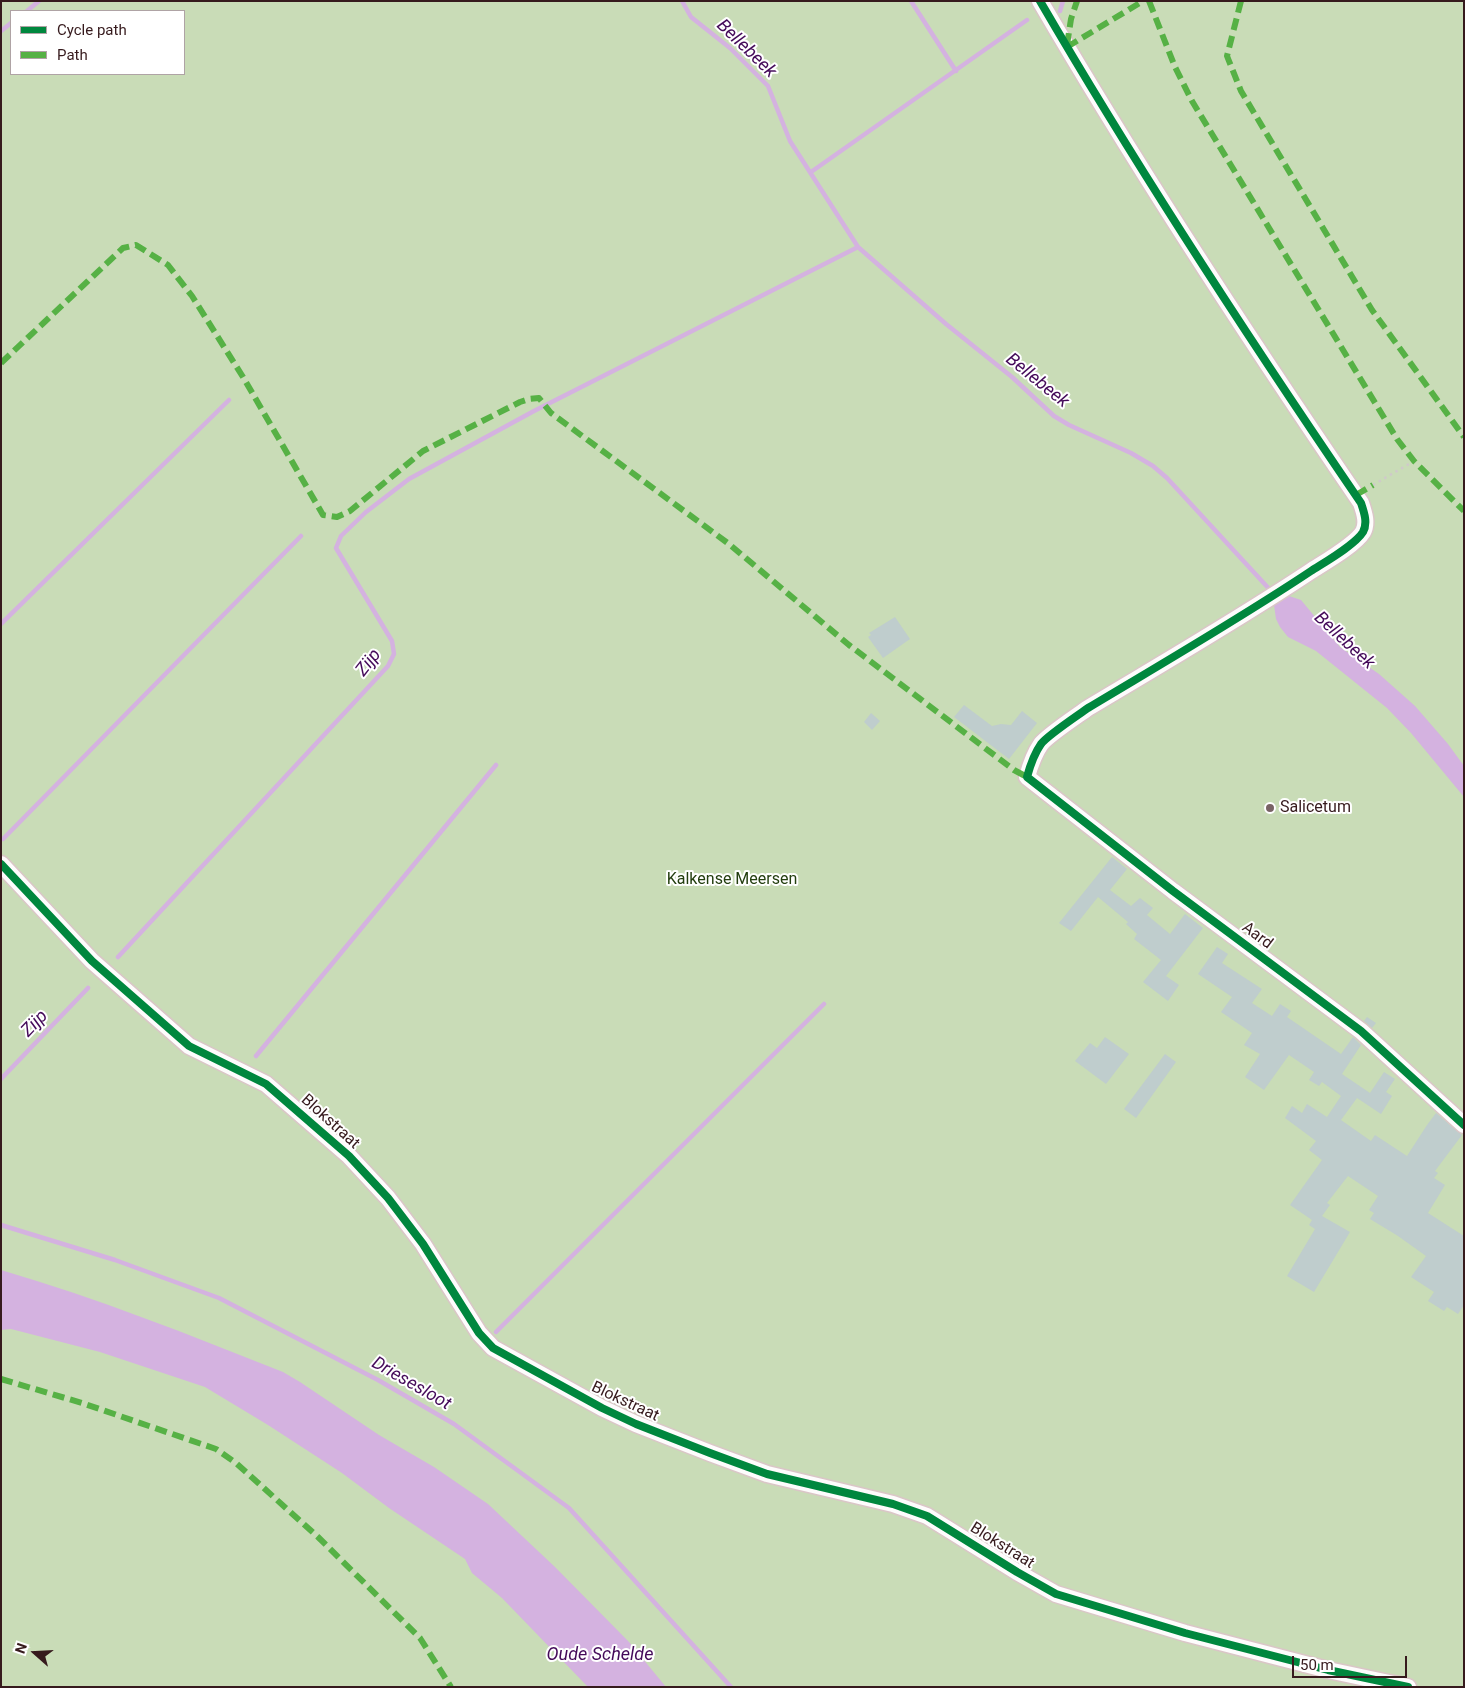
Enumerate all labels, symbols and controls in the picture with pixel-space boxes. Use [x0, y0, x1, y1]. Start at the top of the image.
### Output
legend [10, 10, 185, 75]
water label: Bellebeek [712, 15, 780, 83]
text: Cycle path [57, 21, 127, 39]
text: Path [57, 46, 88, 64]
water label: Bellebeek [1001, 349, 1073, 413]
water label: Bellebeek [1309, 608, 1379, 674]
water label: Zijp [352, 645, 386, 681]
place label: Salicetum [1280, 798, 1351, 818]
marker: Salicetum [1264, 802, 1276, 814]
park label: Kalkense Meersen [667, 870, 797, 890]
street label: Aard [1238, 918, 1276, 954]
water label: Zijp [17, 1006, 53, 1042]
street label: Blokstraat [297, 1091, 363, 1153]
water label: Driesesloot [367, 1353, 455, 1415]
street label: Blokstraat [588, 1378, 662, 1426]
street label: Blokstraat [966, 1519, 1038, 1573]
north arrow [10, 1628, 60, 1678]
text: N [12, 1641, 30, 1655]
water label: Oude Schelde [547, 1644, 653, 1666]
scale bar [1295, 1646, 1410, 1678]
text: 50 m [1300, 1656, 1334, 1674]

